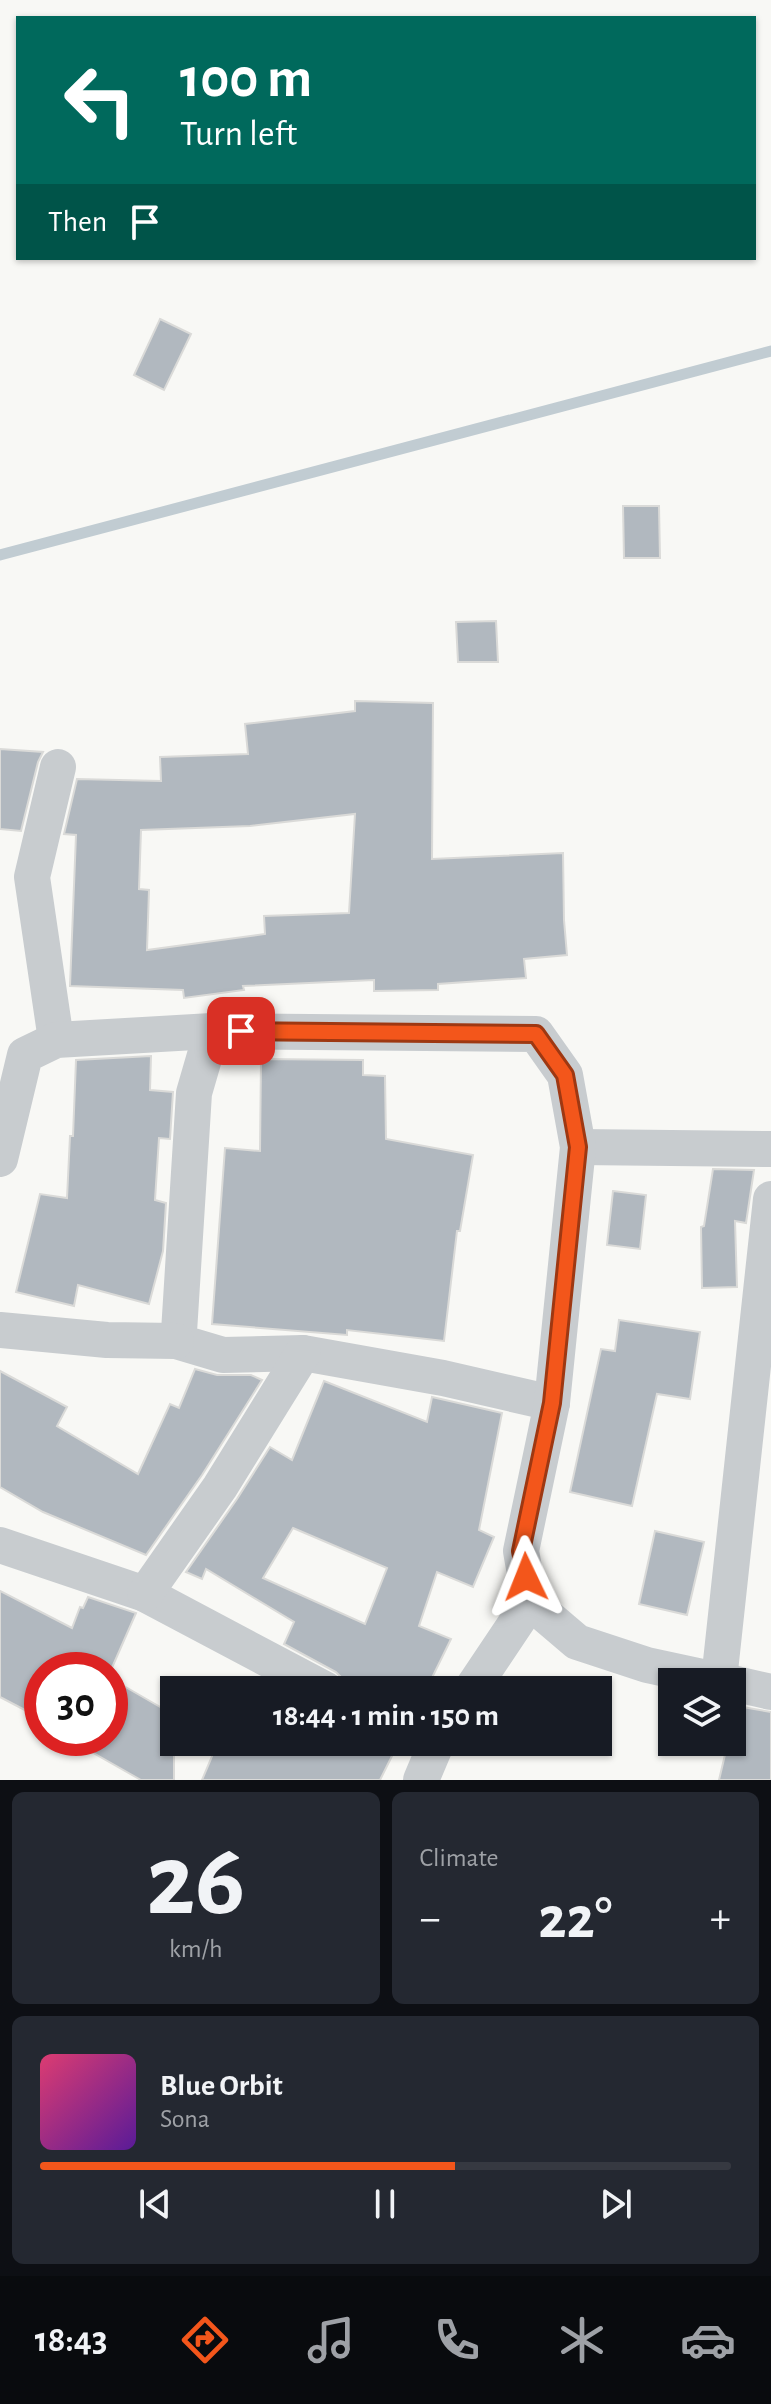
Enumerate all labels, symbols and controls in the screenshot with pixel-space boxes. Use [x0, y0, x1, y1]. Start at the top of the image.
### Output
icon: left [48, 48, 152, 152]
text: 100 m [180, 51, 312, 107]
text: Turn left [180, 116, 297, 152]
icon: arrive [123, 200, 167, 244]
text: Then [48, 207, 107, 237]
pin [207, 997, 275, 1065]
icon: arrive [219, 1009, 263, 1053]
position arrow [484, 1535, 568, 1619]
speed limit sign: 30 [24, 1652, 128, 1756]
map controls [658, 1668, 746, 1756]
button: layers [658, 1668, 746, 1756]
text: 18:44 · 1 min · 150 m [273, 1701, 499, 1731]
text: 26 [146, 1830, 245, 1934]
text: Climate [420, 1845, 498, 1871]
text: 22° [538, 1889, 612, 1949]
text: − [420, 1897, 441, 1941]
text: + [710, 1897, 731, 1941]
text: km/h [169, 1936, 223, 1962]
text: Blue Orbit [160, 2071, 283, 2101]
text: Sona [160, 2106, 210, 2132]
icon: previous [133, 2182, 177, 2226]
icon: pause [363, 2182, 407, 2226]
icon: next [594, 2182, 638, 2226]
icon: directions [177, 2312, 233, 2368]
icon: music [303, 2312, 359, 2368]
icon: phone [429, 2312, 485, 2368]
icon: climate [554, 2312, 610, 2368]
icon: car [680, 2312, 736, 2368]
text: 18:43 [35, 2322, 107, 2358]

